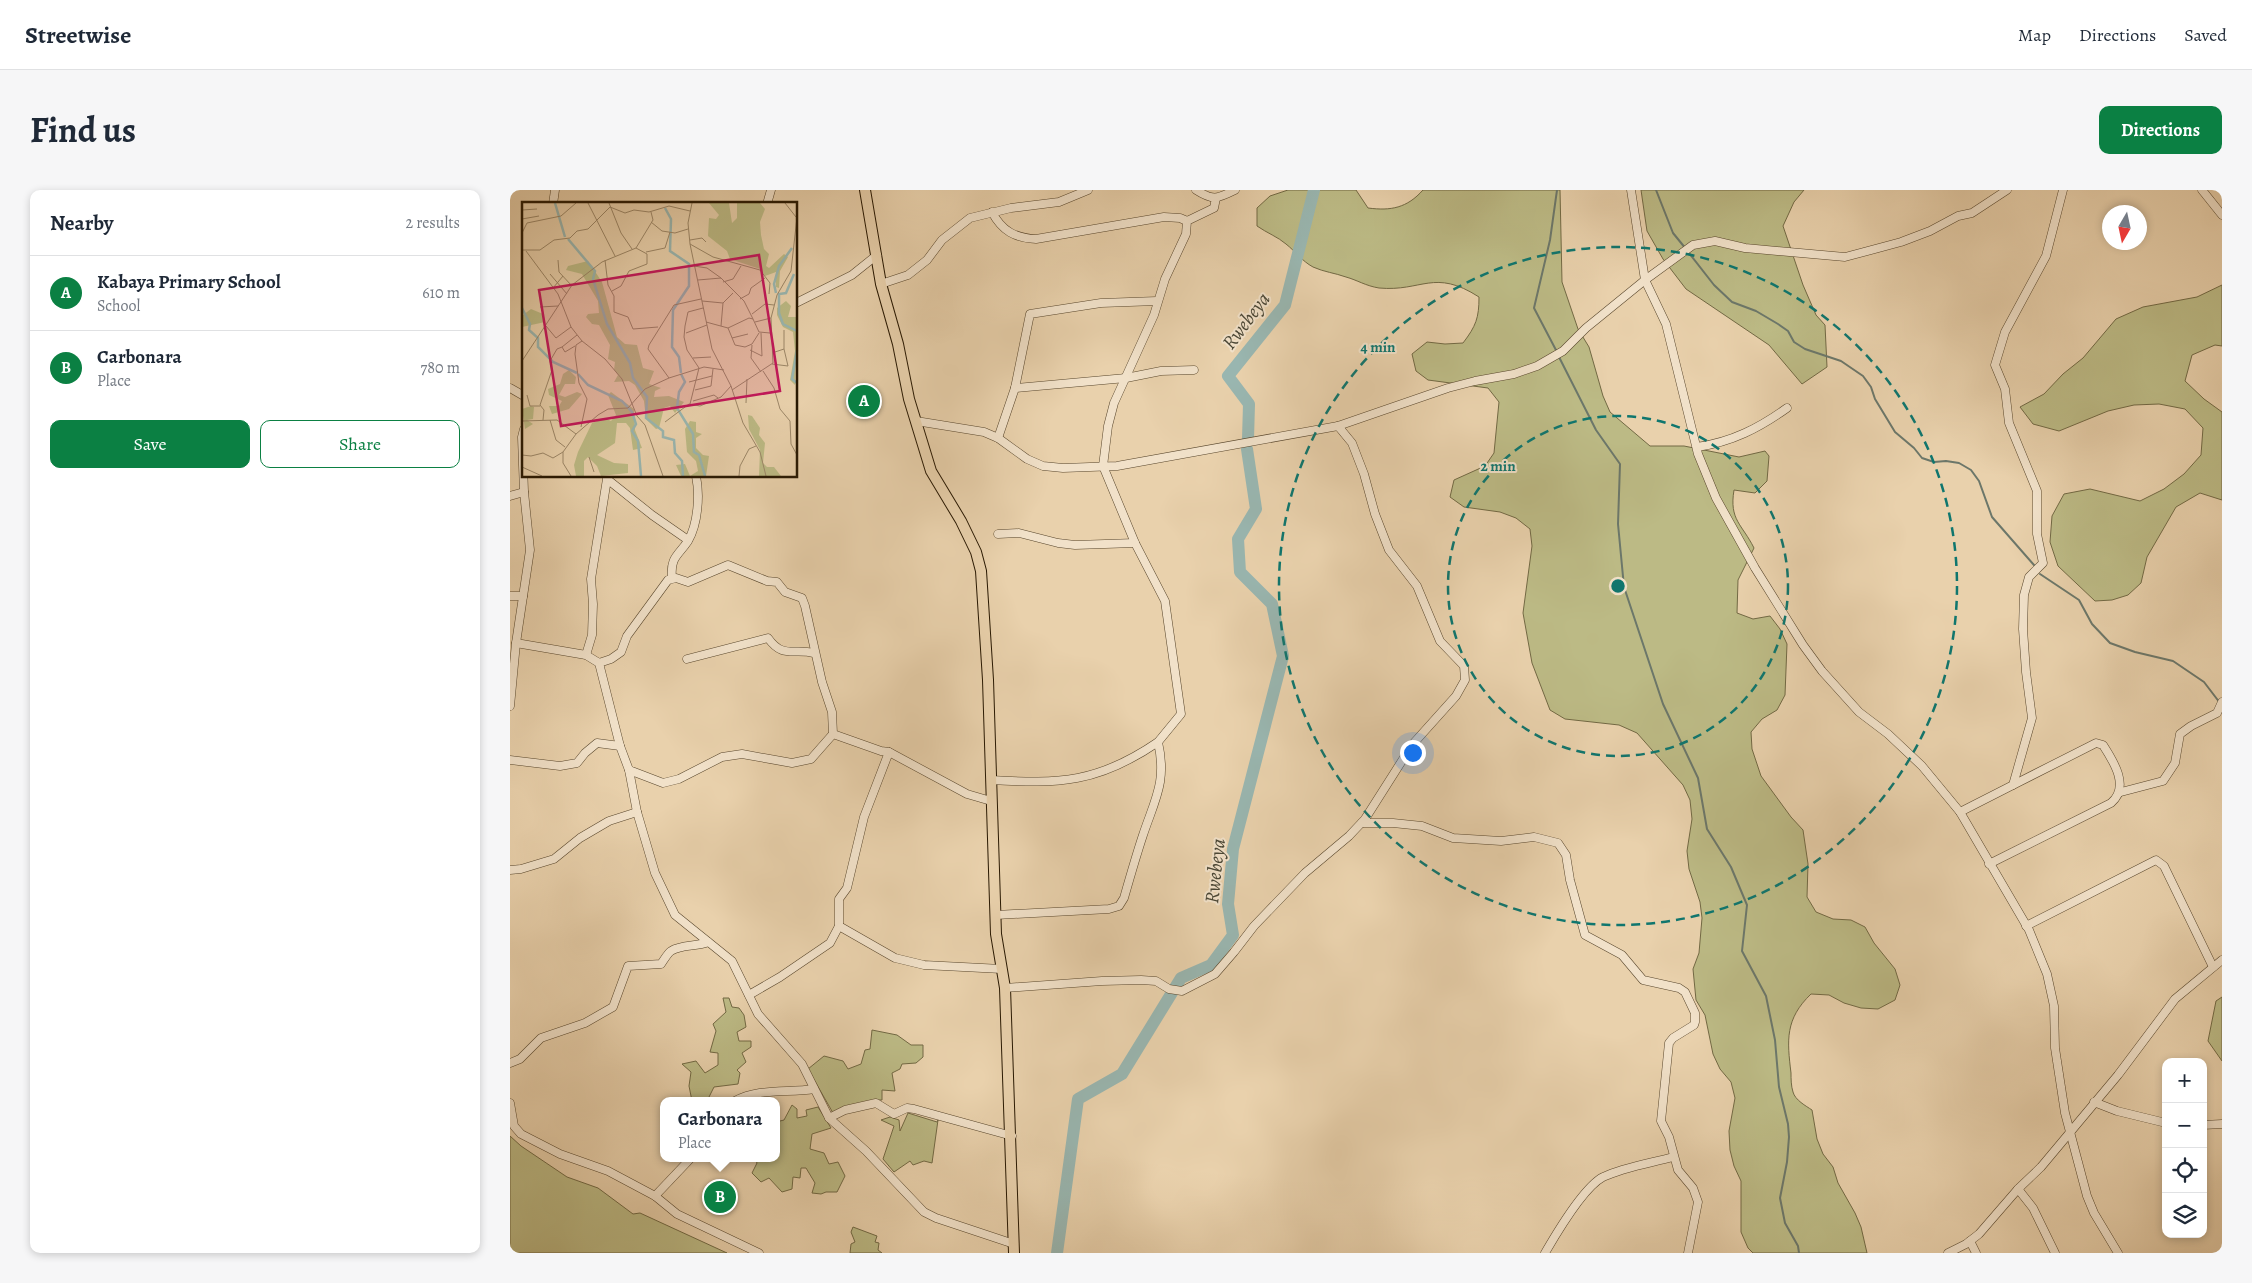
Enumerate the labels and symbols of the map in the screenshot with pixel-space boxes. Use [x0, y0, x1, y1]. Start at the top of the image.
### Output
inset map [522, 202, 798, 478]
north arrow [2102, 205, 2147, 250]
water label: Rwebeya [1216, 287, 1276, 355]
text: 4 min [1360, 337, 1396, 357]
pin: A [848, 382, 880, 420]
text: 2 min [1480, 456, 1516, 476]
centre of rings [1609, 577, 1627, 595]
your location [1400, 740, 1426, 766]
water label: Rwebeya [1198, 837, 1232, 905]
pin: B [704, 1178, 736, 1216]

